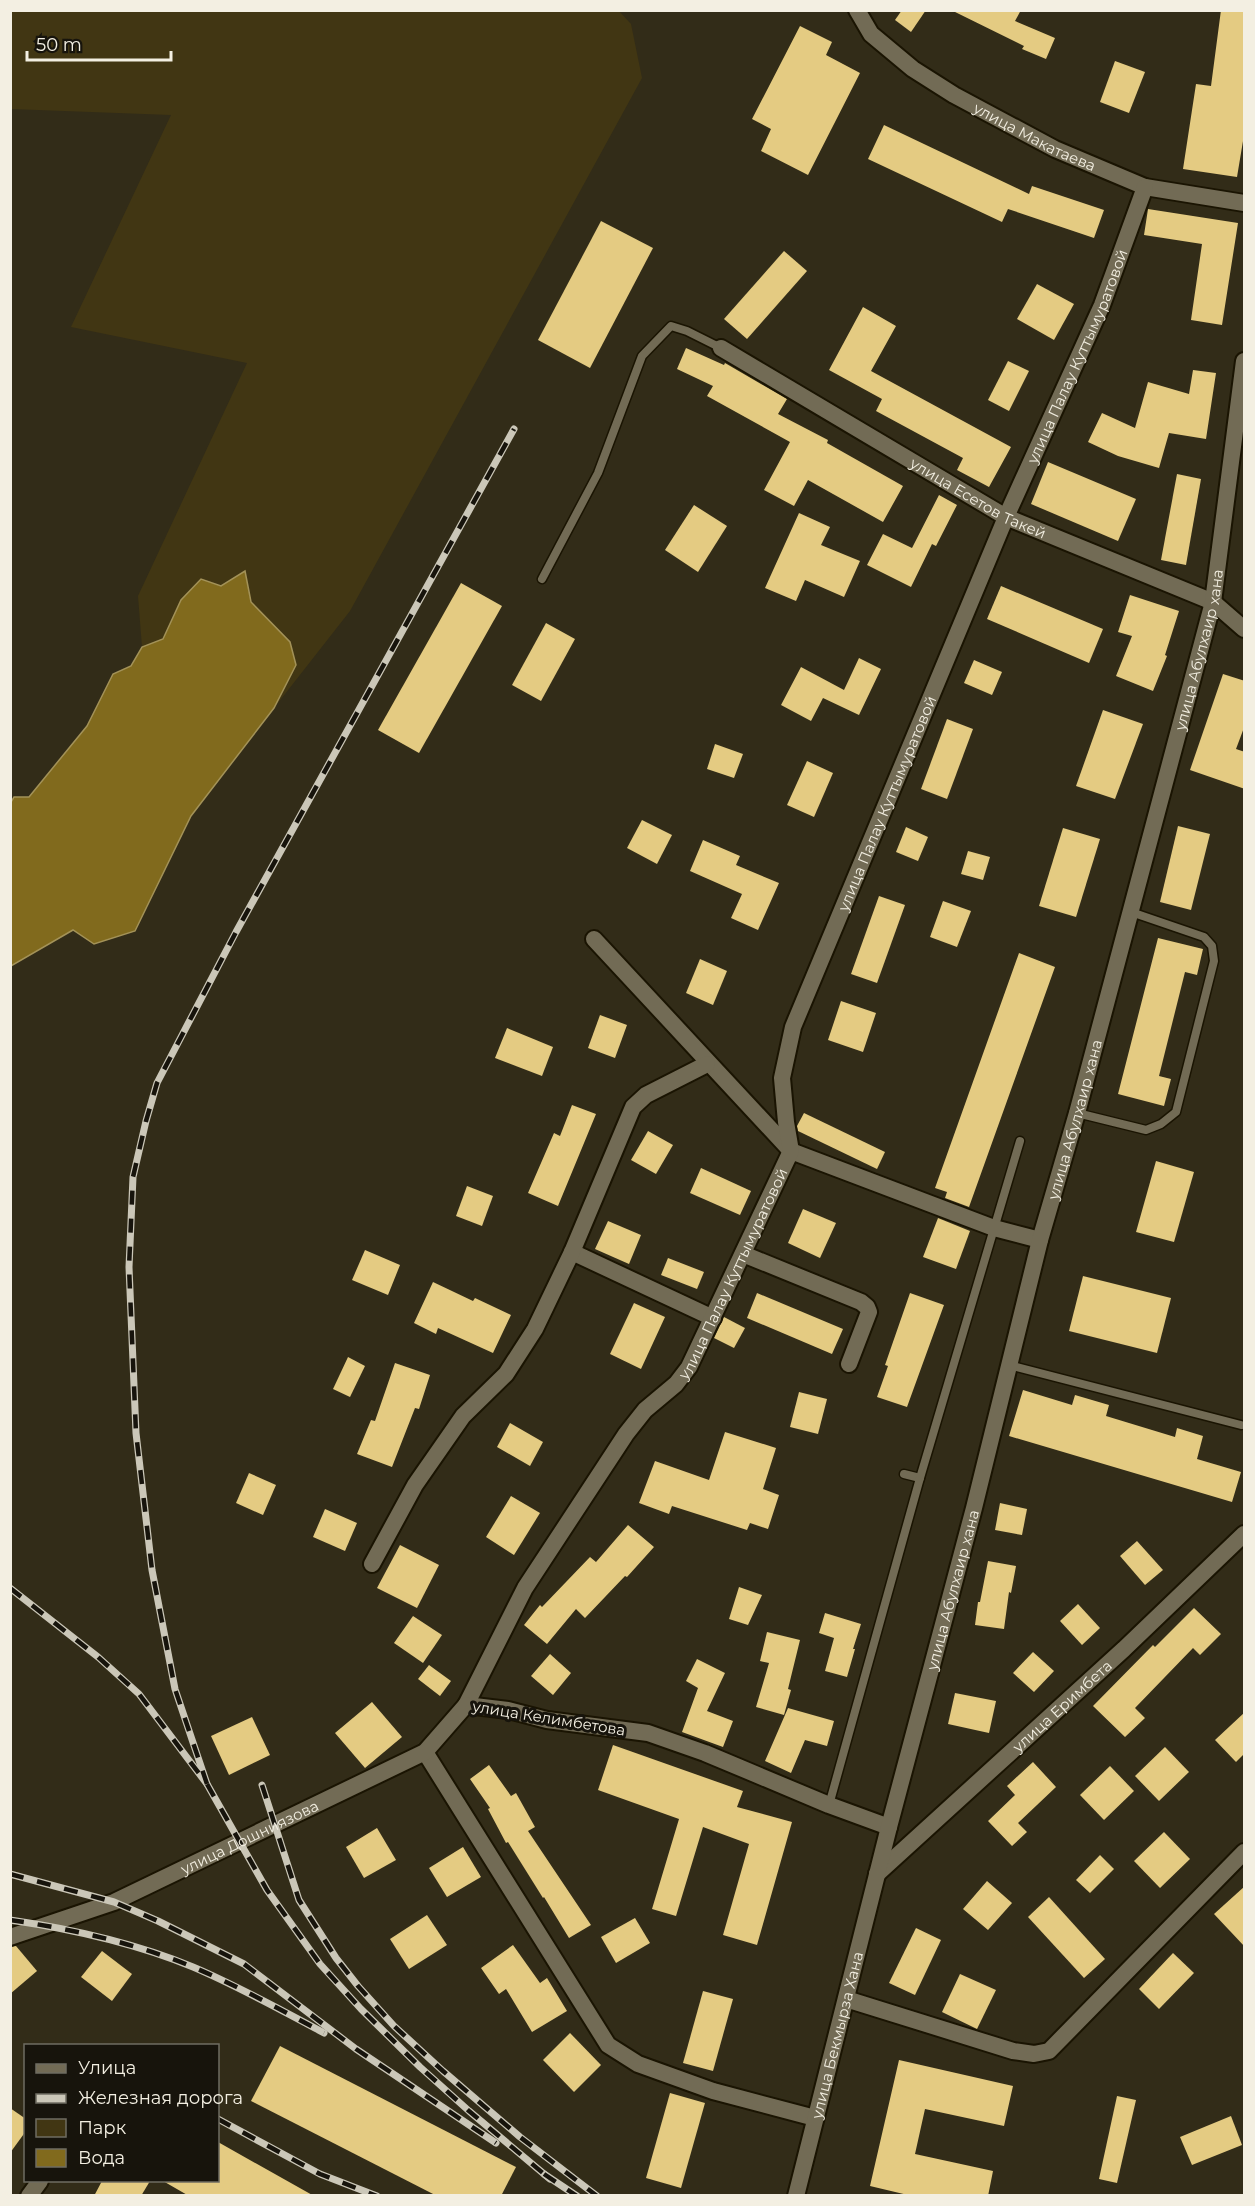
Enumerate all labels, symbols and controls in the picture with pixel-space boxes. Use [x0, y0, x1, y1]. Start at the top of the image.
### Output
scale bar [27, 24, 171, 62]
text: 50 m [36, 34, 82, 56]
street label: улица Макатаева [970, 97, 1099, 175]
street label: улица Палау Куттымуратовой [1022, 246, 1131, 467]
street label: улица Есетов Такей [906, 452, 1049, 542]
street label: улица Абулхаир хана [1169, 568, 1227, 733]
street label: улица Палау Куттымуратовой [833, 693, 940, 915]
street label: улица Абулхаир хана [1043, 1037, 1106, 1203]
street label: улица Палау Куттымуратовой [673, 1165, 791, 1384]
street label: улица Абулхаир хана [921, 1507, 983, 1673]
street label: улица Еримбета [1007, 1656, 1115, 1756]
street label: улица Келимбетова [470, 1696, 627, 1739]
street label: улица Дошниязова [176, 1795, 321, 1878]
street label: улица Бекмырза Хана [806, 1950, 867, 2121]
legend [24, 2044, 219, 2182]
text: Улица [78, 2057, 136, 2079]
text: Железная дорога [78, 2087, 243, 2109]
text: Парк [78, 2117, 127, 2139]
text: Вода [78, 2147, 125, 2169]

